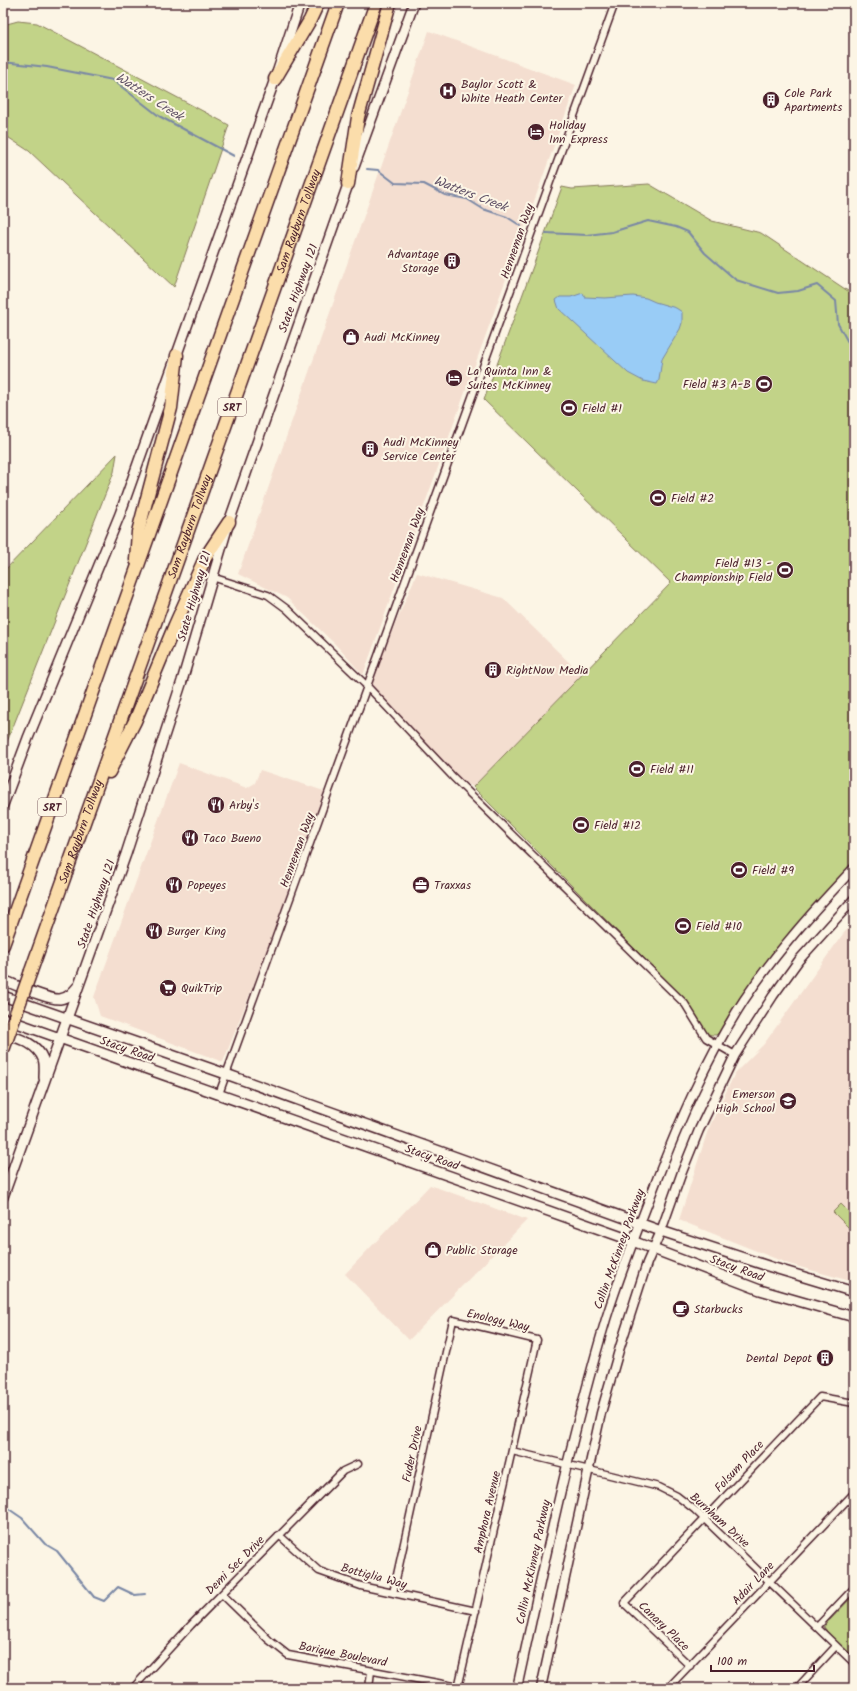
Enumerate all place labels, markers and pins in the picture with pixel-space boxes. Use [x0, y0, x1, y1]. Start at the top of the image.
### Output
place label: Baylor Scott & White Heath Center [461, 75, 564, 108]
hospital icon: Baylor Scott & White Heath Center [438, 81, 458, 101]
place label: Cole Park Apartments [784, 84, 842, 117]
building icon: Cole Park Apartments [761, 90, 781, 110]
place label: Holiday Inn Express [549, 116, 608, 149]
hotel icon: Holiday Inn Express [526, 122, 546, 142]
place label: Advantage Storage [387, 245, 440, 278]
building icon: Advantage Storage [442, 251, 462, 271]
shop icon: Audi McKinney [341, 327, 361, 347]
place label: Audi McKinney [364, 328, 440, 347]
place label: La Quinta Inn & Suites McKinney [467, 362, 552, 395]
hotel icon: La Quinta Inn & Suites McKinney [444, 368, 464, 388]
sports icon: Field #3 A-B [754, 374, 774, 394]
place label: Field #3 A-B [683, 375, 751, 394]
sports icon: Field #1 [559, 398, 579, 418]
place label: Field #1 [582, 399, 622, 418]
place label: Audi McKinney Service Center [383, 433, 459, 466]
building icon: Audi McKinney Service Center [360, 439, 380, 459]
sports icon: Field #2 [648, 488, 668, 508]
place label: Field #2 [671, 489, 714, 508]
place label: Field #13 - Championship Field [674, 554, 773, 587]
sports icon: Field #13 - Championship Field [775, 560, 795, 580]
building icon: RightNow Media [483, 660, 503, 680]
place label: RightNow Media [506, 661, 589, 680]
sports icon: Field #11 [627, 759, 647, 779]
place label: Field #11 [650, 760, 694, 779]
restaurant icon: Arby's [206, 795, 226, 815]
place label: Arby's [229, 796, 259, 815]
sports icon: Field #12 [571, 815, 591, 835]
place label: Field #12 [594, 816, 641, 835]
restaurant icon: Taco Bueno [180, 828, 200, 848]
place label: Taco Bueno [203, 829, 261, 848]
sports icon: Field #9 [729, 860, 749, 880]
place label: Field #9 [752, 861, 794, 880]
restaurant icon: Popeyes [164, 875, 184, 895]
office icon: Traxxas [411, 875, 431, 895]
place label: Popeyes [187, 876, 226, 895]
place label: Traxxas [434, 876, 471, 895]
sports icon: Field #10 [673, 916, 693, 936]
place label: Field #10 [696, 917, 742, 936]
restaurant icon: Burger King [144, 921, 164, 941]
place label: Burger King [167, 922, 227, 941]
supermarket icon: QuikTrip [158, 978, 178, 998]
place label: QuikTrip [181, 979, 222, 998]
place label: Emerson High School [715, 1085, 775, 1118]
school or university icon: Emerson High School [778, 1091, 798, 1111]
shop icon: Public Storage [423, 1240, 443, 1260]
place label: Public Storage [446, 1241, 518, 1260]
cafe icon: Starbucks [671, 1299, 691, 1319]
place label: Starbucks [694, 1300, 743, 1319]
building icon: Dental Depot [815, 1348, 835, 1368]
place label: Dental Depot [745, 1349, 812, 1368]

